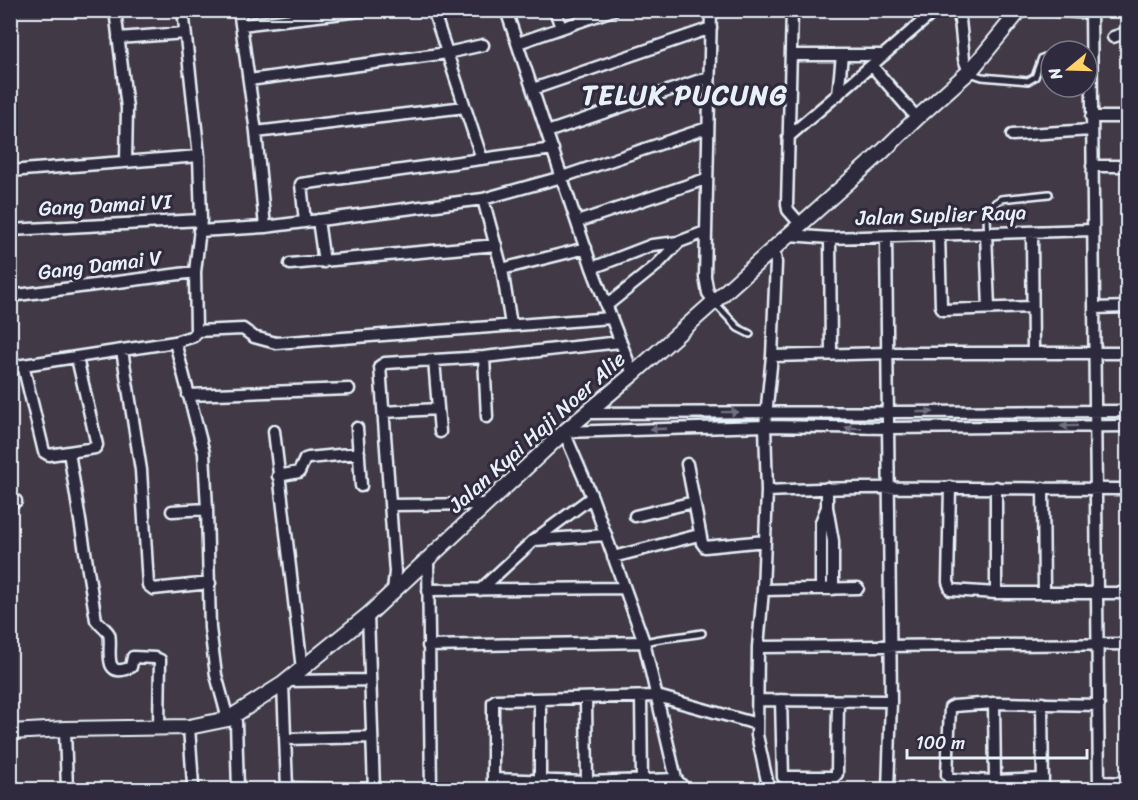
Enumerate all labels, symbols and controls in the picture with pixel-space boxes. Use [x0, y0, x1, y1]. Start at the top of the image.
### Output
north arrow [1039, 39, 1099, 99]
text: N [1039, 63, 1071, 85]
district label: TELUK PUCUNG [582, 71, 788, 119]
street label: Gang Damai VI [38, 182, 174, 227]
street label: Jalan Suplier Raya [854, 193, 1027, 237]
street label: Gang Damai V [36, 238, 166, 291]
street label: Jalan Kyai Haji Noer Alie [438, 341, 635, 523]
one-way arrow [720, 407, 739, 417]
one-way arrow [915, 407, 934, 417]
one-way arrow [1060, 422, 1079, 431]
one-way arrow [844, 423, 863, 432]
one-way arrow [649, 425, 668, 434]
scale bar [907, 722, 1087, 760]
text: 100 m [916, 727, 965, 759]

